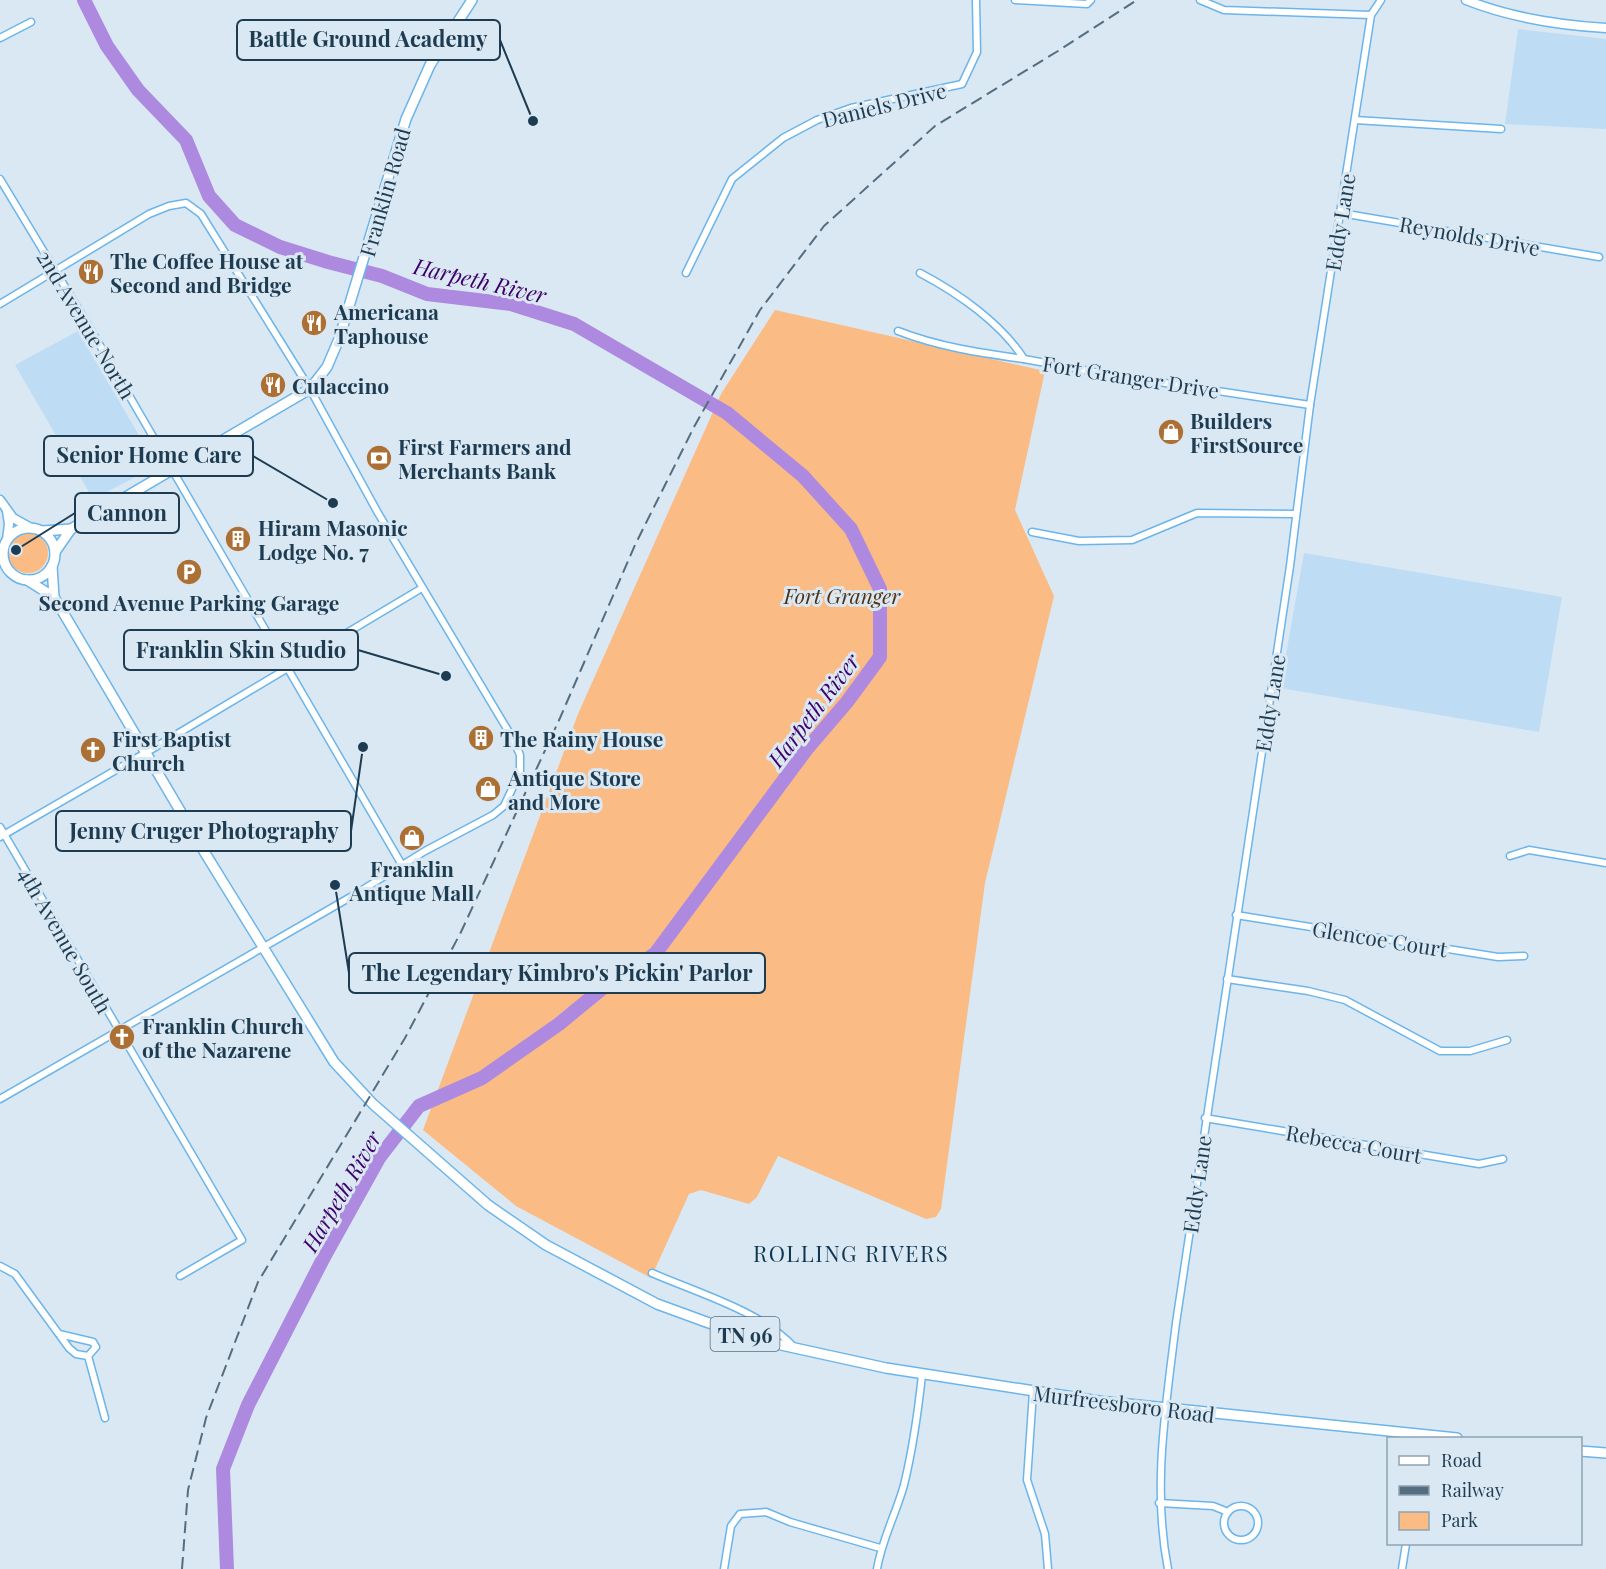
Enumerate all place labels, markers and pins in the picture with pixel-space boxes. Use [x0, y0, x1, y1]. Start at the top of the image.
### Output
callout: Battle Ground Academy [237, 20, 500, 60]
place label: The Coffee House at Second and Bridge [110, 246, 304, 298]
restaurant icon: The Coffee House at Second and Bridge [76, 257, 106, 287]
place label: Americana Taphouse [333, 297, 439, 349]
restaurant icon: Americana Taphouse [299, 308, 329, 338]
restaurant icon: Culaccino [258, 370, 288, 400]
place label: Culaccino [292, 371, 389, 399]
place label: Builders FirstSource [1190, 406, 1303, 458]
shop icon: Builders FirstSource [1156, 417, 1186, 447]
place label: First Farmers and Merchants Bank [398, 432, 572, 484]
callout: Senior Home Care [44, 436, 253, 476]
bank icon: First Farmers and Merchants Bank [364, 443, 394, 473]
callout: Cannon [75, 493, 179, 533]
place label: Hiram Masonic Lodge No. 7 [258, 513, 408, 565]
building icon: Hiram Masonic Lodge No. 7 [223, 524, 253, 554]
parking icon: Second Avenue Parking Garage [174, 557, 204, 587]
place label: Second Avenue Parking Garage [39, 588, 339, 616]
callout: Franklin Skin Studio [124, 630, 358, 670]
building icon: The Rainy House [466, 723, 496, 753]
place label: First Baptist Church [112, 724, 232, 776]
place label: The Rainy House [500, 724, 663, 752]
church icon: First Baptist Church [78, 735, 108, 765]
place label: Antique Store and More [507, 763, 641, 815]
shop icon: Antique Store and More [473, 774, 503, 804]
callout: Jenny Cruger Photography [56, 811, 351, 851]
shop icon: Franklin Antique Mall [397, 823, 427, 853]
place label: Franklin Antique Mall [349, 854, 475, 906]
callout: The Legendary Kimbro's Pickin' Parlor [349, 953, 765, 993]
place label: Franklin Church of the Nazarene [142, 1011, 304, 1063]
church icon: Franklin Church of the Nazarene [107, 1022, 137, 1052]

